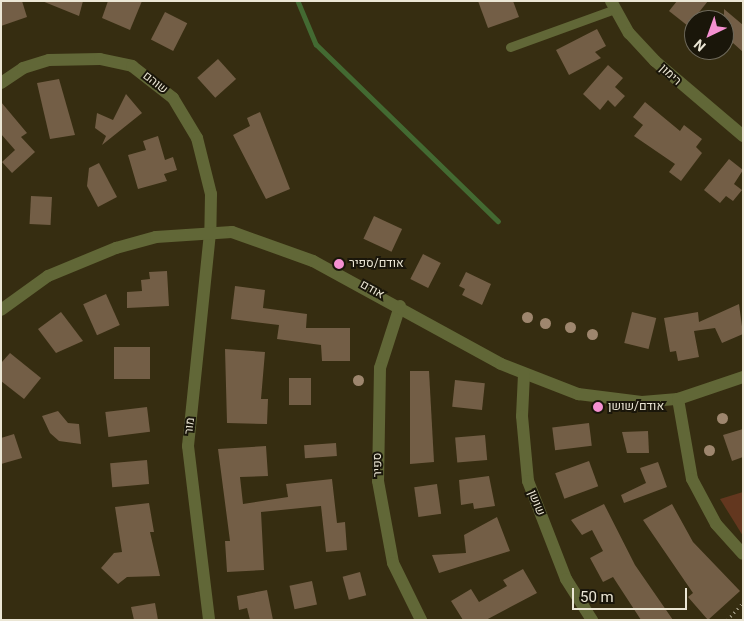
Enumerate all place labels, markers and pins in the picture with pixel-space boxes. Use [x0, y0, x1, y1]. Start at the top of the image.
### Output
place label: אודם/ספיר [349, 257, 404, 271]
marker: אודם/ספיר [333, 258, 345, 270]
place label: אודם/שושן [608, 400, 664, 414]
marker: אודם/שושן [592, 401, 604, 413]

